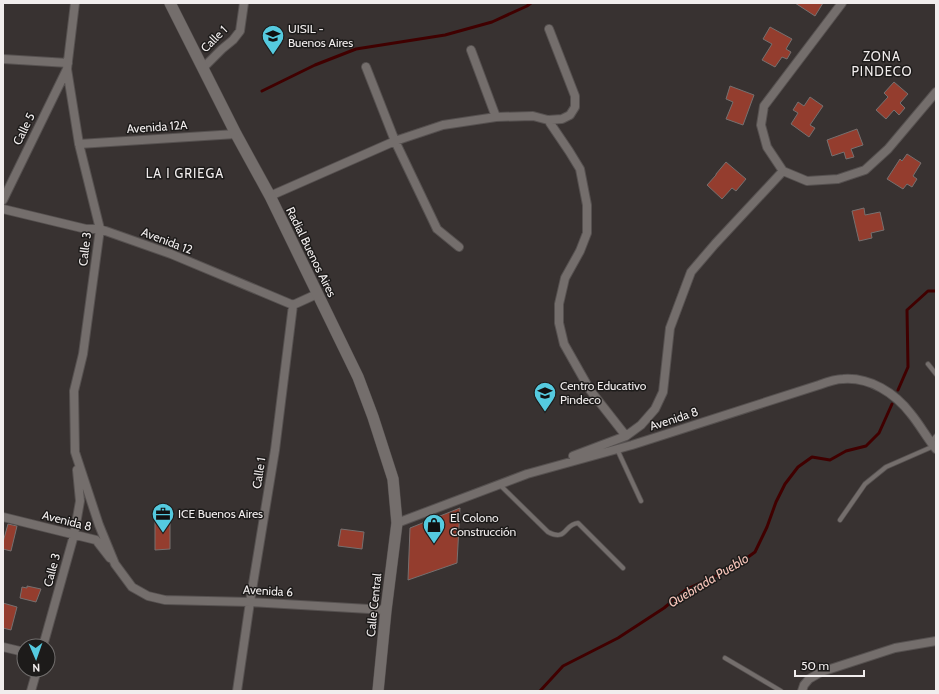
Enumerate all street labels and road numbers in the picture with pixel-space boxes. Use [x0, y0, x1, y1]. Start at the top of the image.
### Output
street label: Calle 1 [197, 22, 230, 55]
street label: Calle 5 [9, 110, 38, 147]
street label: Avenida 12A [126, 117, 188, 136]
street label: Radial Buenos Aires [283, 204, 340, 299]
street label: Avenida 12 [140, 224, 195, 257]
street label: Calle 3 [75, 231, 94, 267]
street label: Avenida 8 [647, 404, 700, 433]
street label: Calle 1 [249, 456, 268, 490]
street label: Avenida 8 [41, 507, 93, 534]
street label: Calle 3 [40, 551, 63, 588]
street label: Calle Central [363, 572, 384, 638]
street label: Avenida 6 [243, 582, 294, 599]

